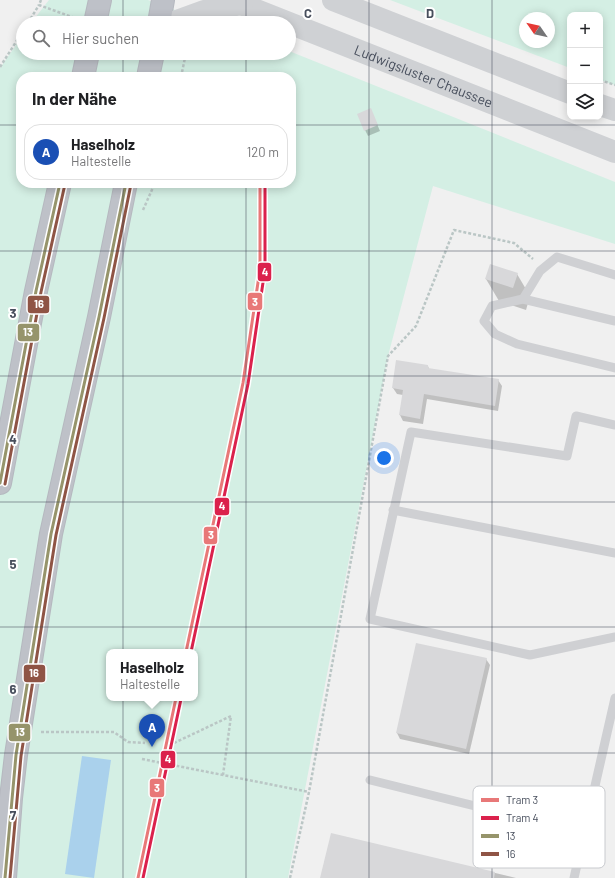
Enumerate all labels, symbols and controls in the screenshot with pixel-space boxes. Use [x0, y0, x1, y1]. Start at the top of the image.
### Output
text: C [304, 5, 312, 21]
text: D [426, 5, 434, 21]
north arrow [519, 12, 555, 48]
map controls [567, 12, 603, 120]
button: + [567, 12, 603, 48]
search box [16, 16, 296, 60]
icon: search [30, 27, 52, 49]
text: Hier suchen [62, 29, 139, 47]
street label: Ludwigsluster Chaussee [352, 41, 495, 111]
button: − [567, 48, 603, 84]
button: layers [567, 84, 603, 120]
text: In der Nähe [32, 88, 117, 108]
text: Haselholz [71, 135, 135, 153]
text: A [42, 144, 50, 160]
text: 120 m [247, 144, 279, 160]
text: Haltestelle [71, 153, 131, 169]
line badge: 4 [257, 262, 272, 282]
text: 4 [262, 265, 269, 278]
line badge: 3 [247, 292, 263, 311]
line badge: 16 [27, 295, 50, 314]
text: 3 [252, 295, 258, 308]
text: 16 [34, 297, 44, 310]
text: 3 [9, 305, 17, 321]
line badge: 13 [17, 323, 40, 342]
text: 13 [23, 325, 33, 338]
text: 4 [9, 431, 17, 447]
your location [374, 448, 394, 468]
line badge: 4 [214, 497, 230, 516]
text: 4 [219, 499, 226, 512]
line badge: 3 [203, 526, 218, 545]
text: 3 [208, 528, 214, 541]
text: 5 [9, 556, 17, 572]
popup [106, 649, 198, 701]
text: Haselholz [120, 658, 184, 676]
line badge: 16 [23, 664, 46, 683]
text: 16 [29, 666, 39, 679]
text: Haltestelle [120, 676, 180, 692]
text: 6 [10, 681, 17, 697]
pin: A [139, 714, 165, 747]
line badge: 13 [8, 723, 31, 742]
text: 13 [15, 725, 25, 738]
line badge: 4 [160, 750, 176, 769]
text: 4 [165, 752, 172, 765]
line badge: 3 [149, 778, 165, 798]
text: 3 [154, 781, 160, 794]
legend [473, 786, 605, 868]
text: Tram 3 [506, 793, 538, 806]
text: 7 [10, 807, 17, 823]
text: Tram 4 [506, 811, 539, 824]
text: 13 [506, 829, 516, 842]
text: 16 [506, 847, 516, 860]

